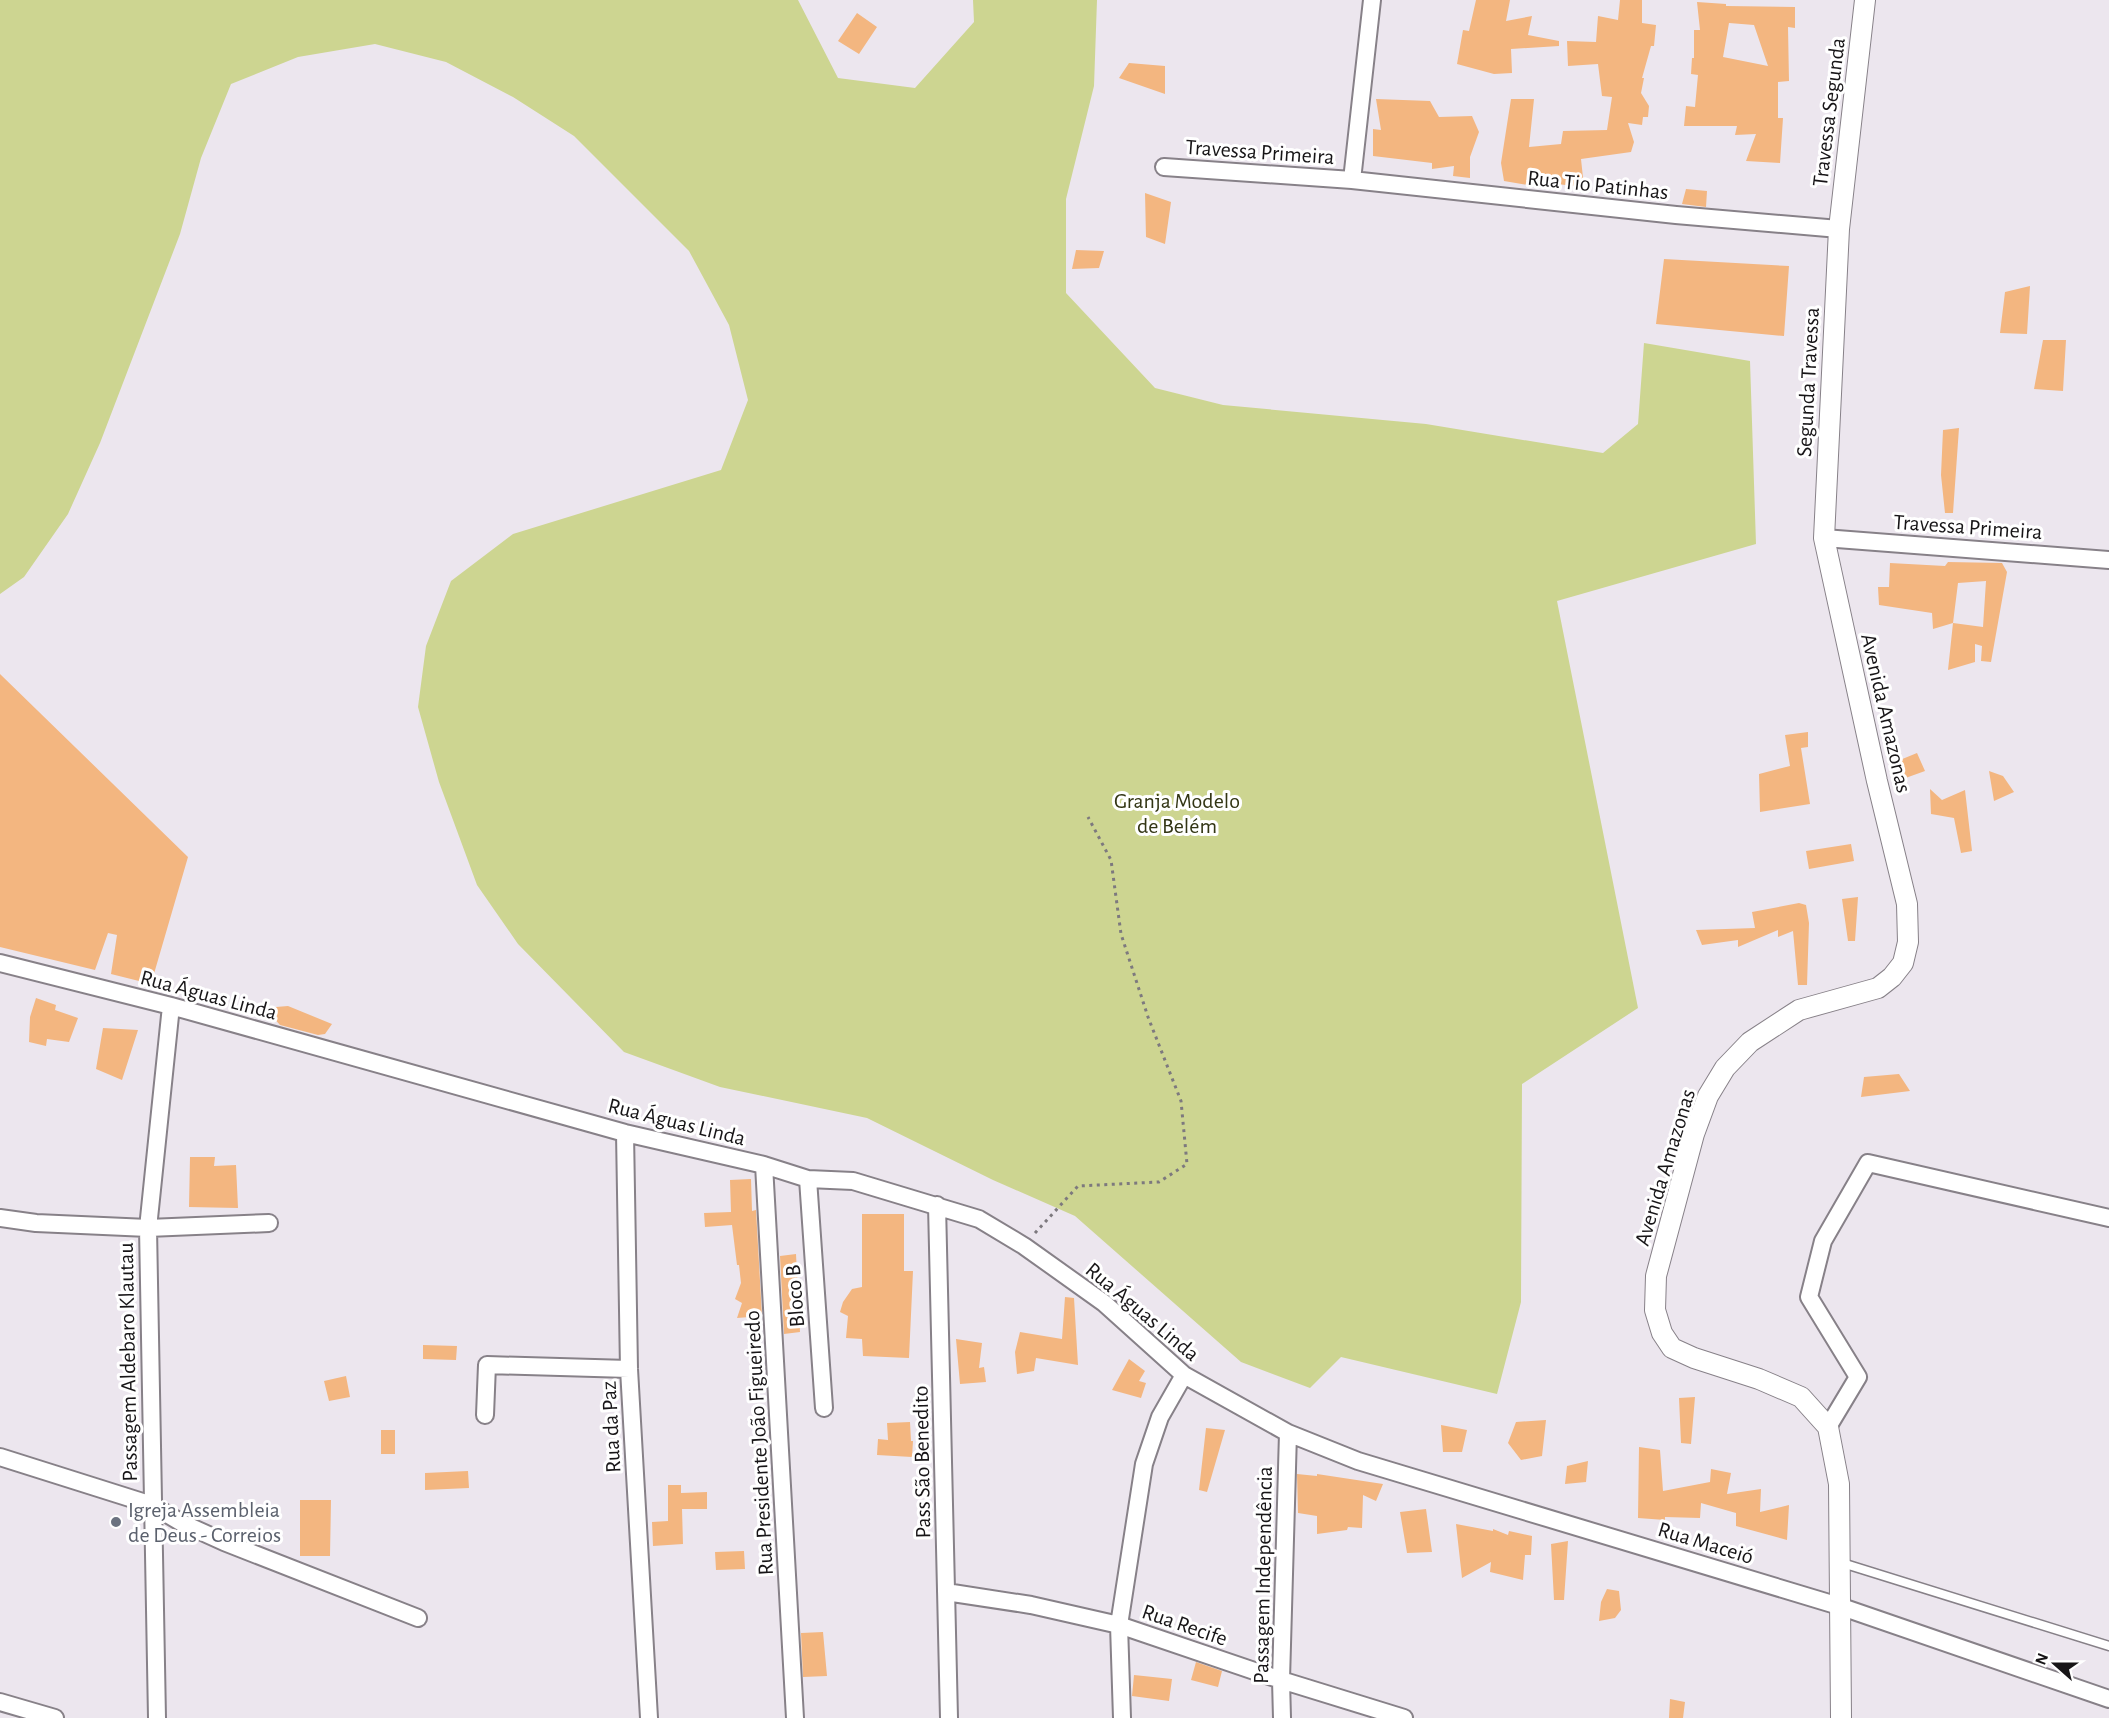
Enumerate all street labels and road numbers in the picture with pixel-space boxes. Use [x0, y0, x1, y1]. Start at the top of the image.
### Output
street label: Travessa Segunda [1809, 36, 1849, 188]
street label: Travessa Primeira [1185, 136, 1335, 168]
street label: Rua Tio Patinhas [1526, 167, 1670, 203]
street label: Segunda Travessa [1793, 307, 1823, 457]
street label: Travessa Primeira [1893, 511, 2043, 543]
street label: Avenida Amazonas [1857, 632, 1915, 795]
street label: Rua Águas Linda [138, 965, 280, 1024]
street label: Avenida Amazonas [1631, 1086, 1699, 1248]
street label: Rua Águas Linda [606, 1093, 748, 1150]
street label: Passagem Aldebaro Klautau [115, 1242, 141, 1482]
street label: Rua Águas Linda [1081, 1257, 1204, 1365]
street label: Bloco B [782, 1264, 808, 1328]
street label: Rua Presidente João Figueiredo [741, 1310, 777, 1576]
street label: Rua da Paz [598, 1380, 624, 1473]
street label: Pass São Benedito [910, 1385, 934, 1539]
street label: Passagem Independência [1250, 1466, 1276, 1684]
street label: Rua Maceió [1655, 1518, 1756, 1568]
street label: Rua Recife [1139, 1600, 1230, 1650]

